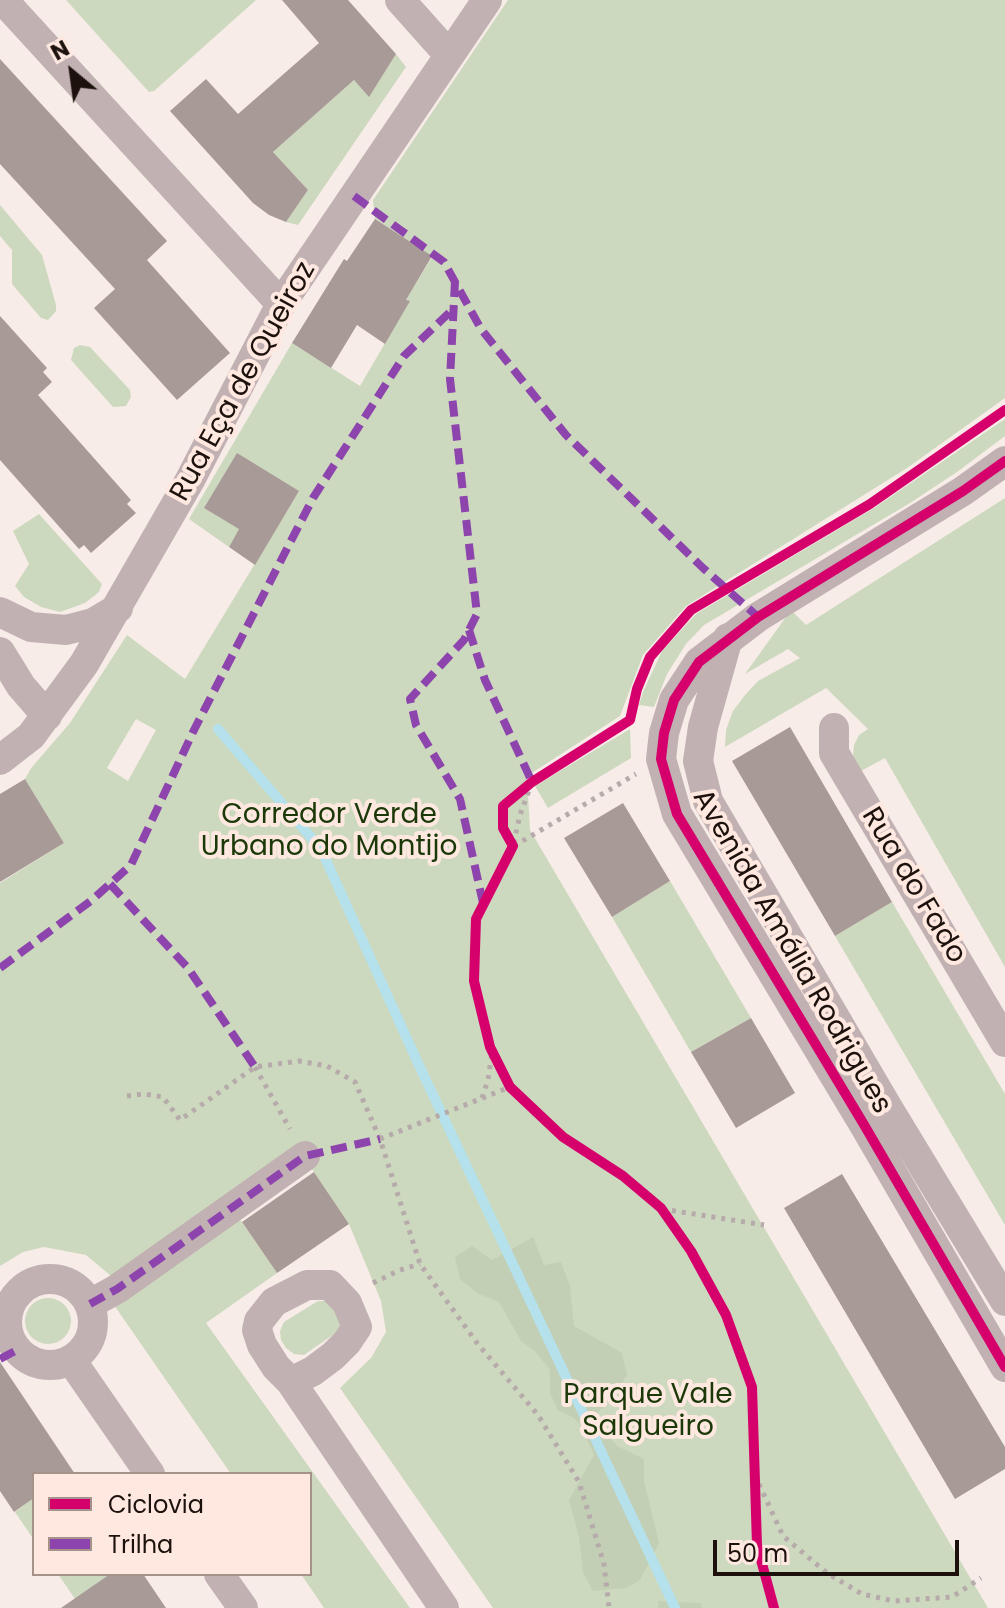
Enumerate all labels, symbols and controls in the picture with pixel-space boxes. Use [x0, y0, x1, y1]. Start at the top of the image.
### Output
north arrow [32, 32, 112, 112]
text: N [45, 33, 75, 68]
street label: Rua Eça de Queiroz [164, 257, 324, 507]
street label: Avenida Amália Rodrigues [684, 784, 898, 1120]
park label: Corredor Verde Urbano do Montijo [201, 799, 457, 865]
street label: Rua do Fado [853, 802, 973, 970]
park label: Parque Vale Salgueiro [563, 1379, 733, 1445]
legend [32, 1472, 312, 1576]
text: Ciclovia [108, 1488, 204, 1521]
scale bar [717, 1524, 963, 1574]
text: Trilha [108, 1528, 173, 1561]
text: 50 m [727, 1537, 788, 1570]

